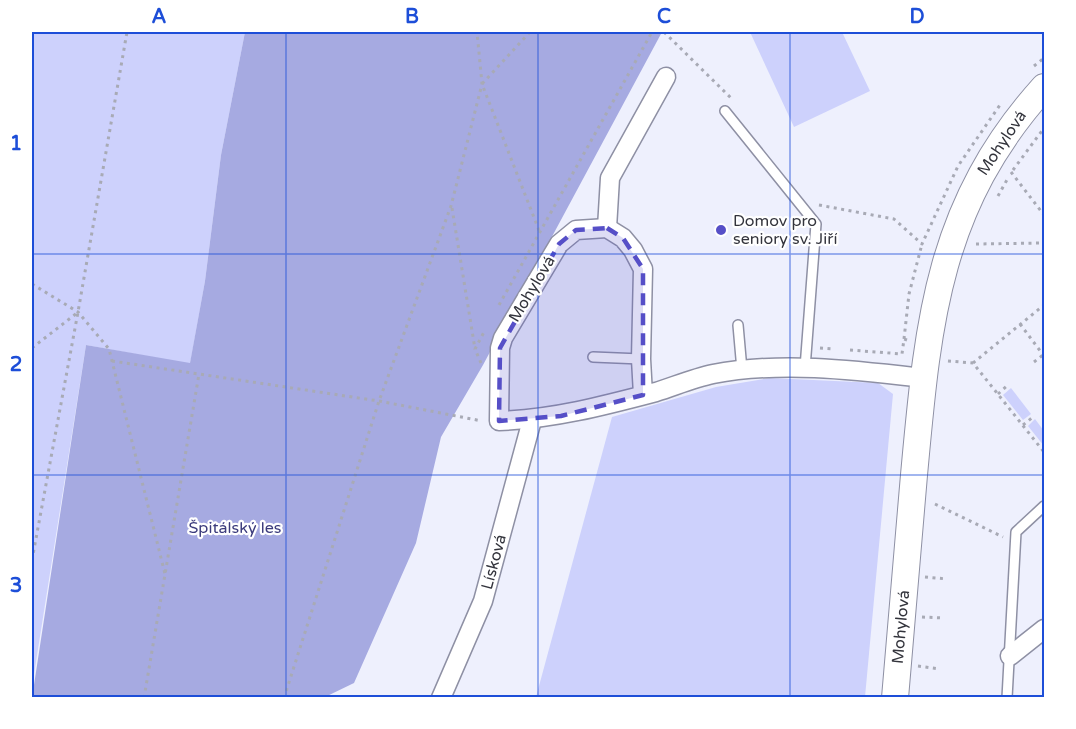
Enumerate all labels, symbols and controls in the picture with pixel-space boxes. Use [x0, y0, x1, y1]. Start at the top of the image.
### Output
text: A [152, 5, 167, 29]
text: B [405, 5, 419, 29]
text: C [657, 5, 671, 29]
text: D [909, 5, 925, 29]
street label: Mohylová [973, 107, 1031, 179]
text: 1 [10, 132, 22, 156]
place label: Domov pro seniory sv. Jiří [733, 211, 837, 249]
marker: Domov pro seniory sv. Jiří [714, 223, 728, 237]
street label: Mohylová [504, 252, 560, 326]
text: 2 [10, 353, 22, 377]
park label: Špitálský les [189, 518, 281, 538]
street label: Lísková [477, 532, 511, 592]
text: 3 [10, 574, 22, 598]
street label: Mohylová [888, 589, 914, 665]

